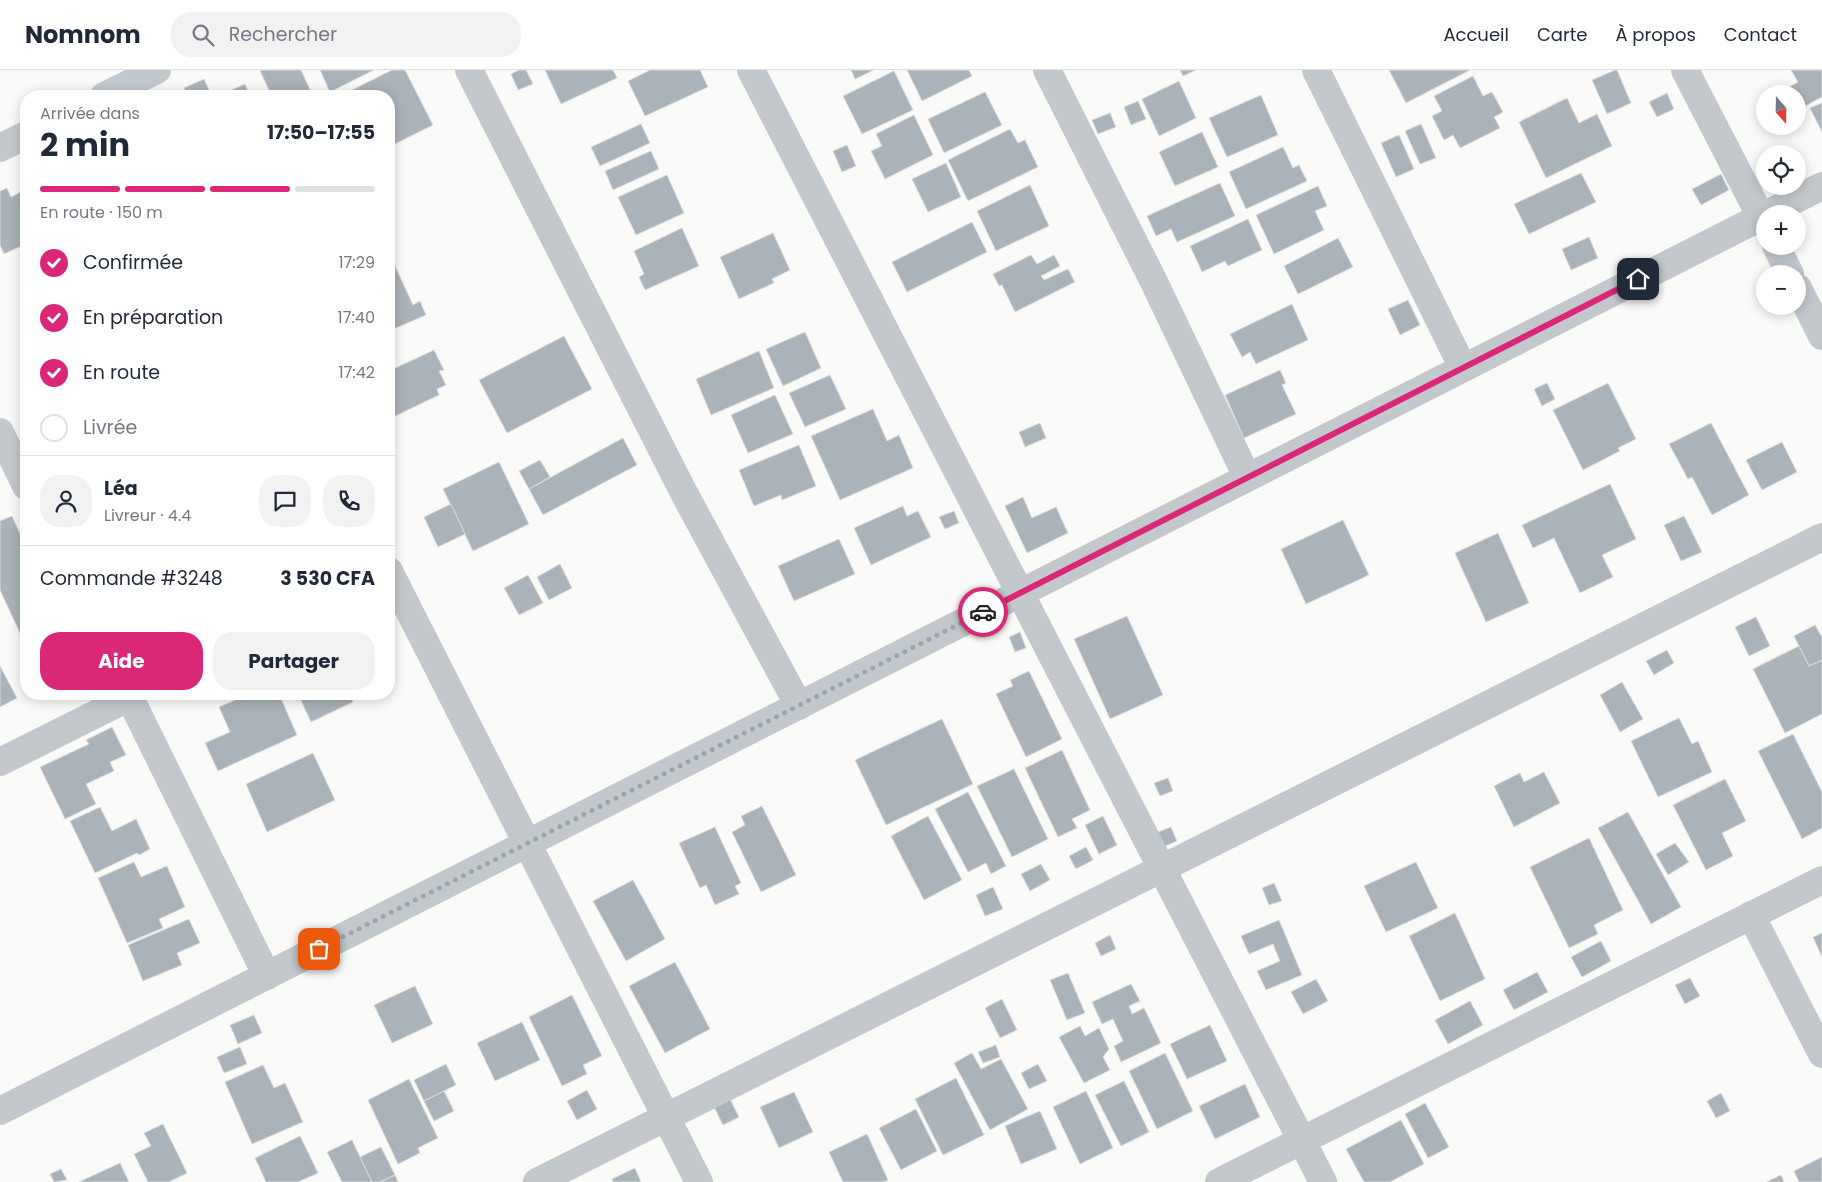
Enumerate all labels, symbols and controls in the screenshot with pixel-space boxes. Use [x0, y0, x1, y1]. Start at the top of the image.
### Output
search box [171, 12, 521, 57]
text: Nomnom [25, 18, 141, 51]
icon: search [189, 21, 217, 49]
text: Rechercher [229, 21, 337, 48]
text: Accueil [1443, 22, 1509, 47]
text: Carte [1537, 22, 1587, 47]
text: À propos [1615, 22, 1696, 47]
text: Contact [1724, 22, 1797, 47]
north arrow [1756, 85, 1806, 135]
map controls [1756, 85, 1806, 315]
text: Arrivée dans [40, 102, 140, 125]
text: 17:50–17:55 [267, 119, 375, 146]
text: 2 min [40, 122, 130, 167]
button: locate [1756, 145, 1806, 195]
text: En route · 150 m [40, 201, 163, 224]
button: + [1756, 205, 1806, 255]
icon: check [40, 249, 68, 277]
text: Confirmée [83, 249, 183, 276]
text: 17:29 [338, 251, 375, 274]
pin [1617, 258, 1659, 300]
icon: home [1624, 265, 1652, 293]
button: − [1756, 265, 1806, 315]
icon: check [40, 304, 68, 332]
text: En préparation [83, 304, 223, 331]
text: 17:40 [338, 306, 375, 329]
icon: check [40, 359, 68, 387]
text: En route [83, 359, 160, 386]
text: 17:42 [338, 361, 375, 384]
text: Livrée [83, 414, 137, 441]
button: person [40, 475, 92, 527]
text: Léa [104, 475, 138, 502]
button: chat [259, 475, 311, 527]
button: phone [323, 475, 375, 527]
text: Livreur · 4.4 [104, 504, 191, 527]
text: Commande #3248 [40, 565, 223, 592]
text: 3 530 CFA [280, 565, 375, 592]
courier [958, 587, 1008, 637]
icon: car [969, 598, 997, 626]
button: Aide [40, 632, 203, 690]
button: Partager [213, 632, 375, 690]
pin [298, 928, 340, 970]
icon: bag [305, 935, 333, 963]

